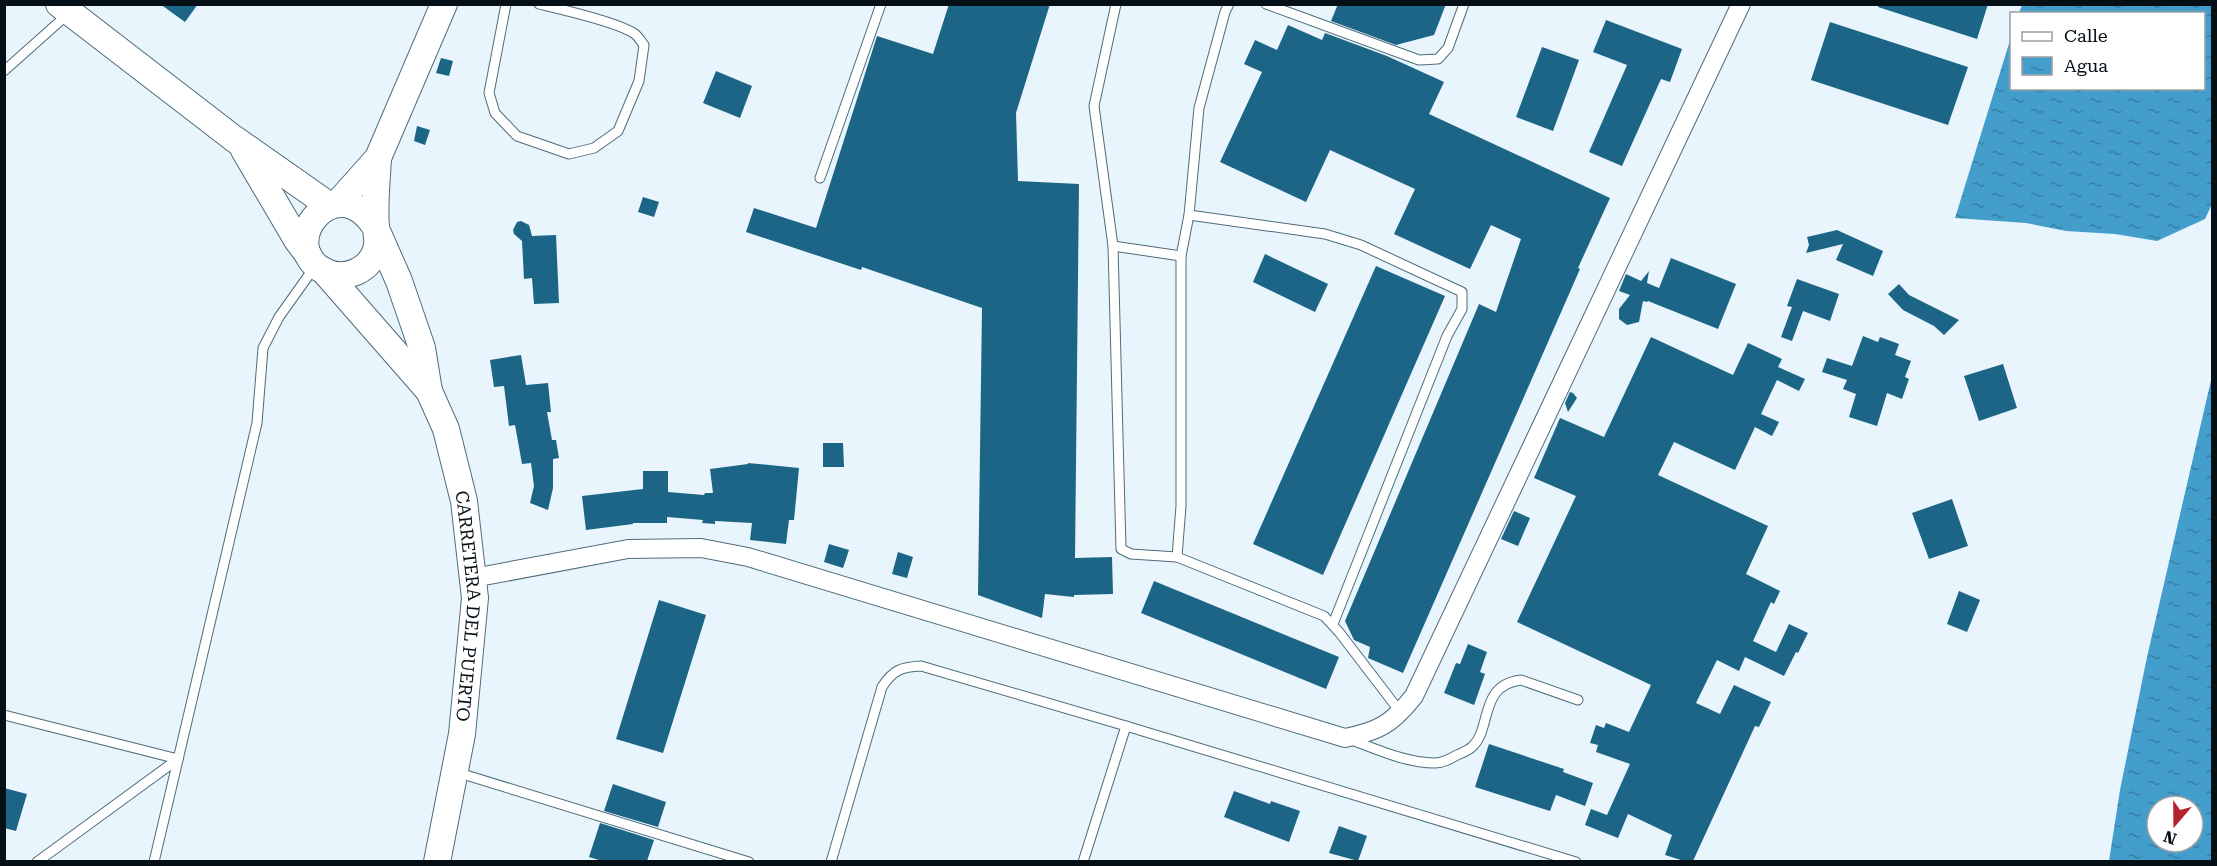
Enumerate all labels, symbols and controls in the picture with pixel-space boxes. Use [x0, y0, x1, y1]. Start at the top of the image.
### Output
legend [2010, 12, 2205, 90]
text: Calle [2064, 25, 2108, 46]
text: Agua [2064, 55, 2108, 76]
street label: CARRETERA DEL PUERTO [451, 488, 486, 723]
north arrow [2145, 794, 2205, 854]
text: N [2161, 827, 2179, 849]

